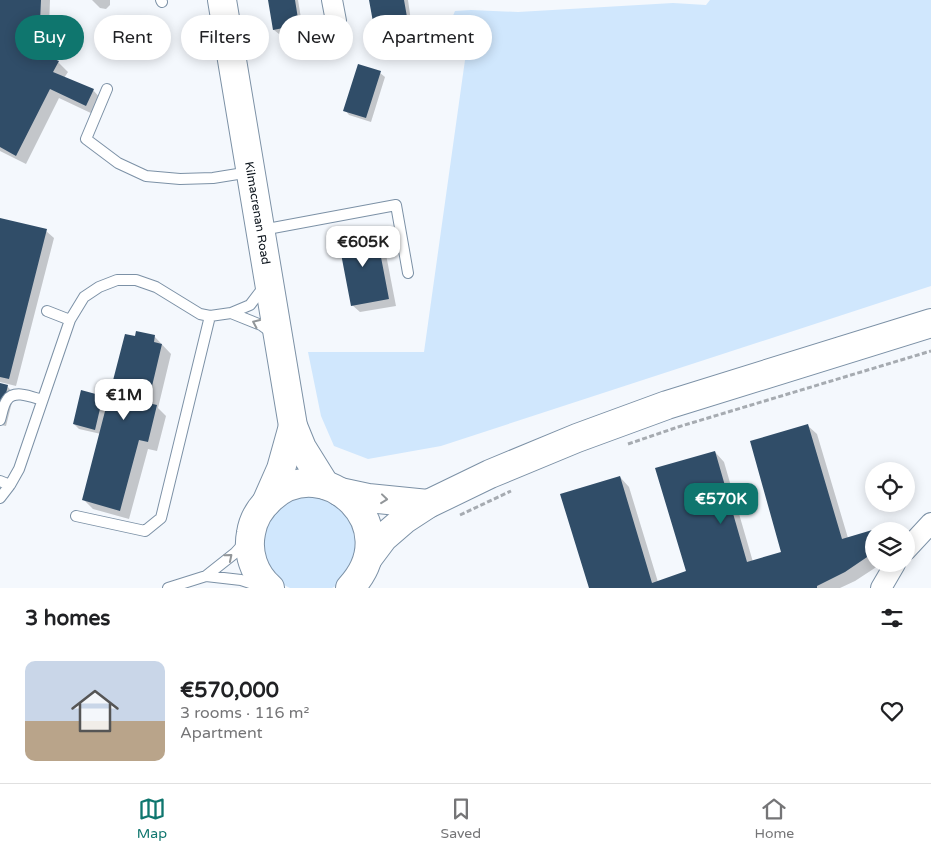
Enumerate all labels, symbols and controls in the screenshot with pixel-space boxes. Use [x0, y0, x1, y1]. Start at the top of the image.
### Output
chip: Buy [15, 15, 84, 60]
chip: Rent [94, 15, 171, 60]
chip: Filters [181, 15, 269, 60]
chip: New [279, 15, 353, 60]
chip: Apartment [363, 15, 492, 60]
street label: Kilmacrenan Road [242, 161, 273, 266]
pin: €605K [328, 226, 398, 268]
text: €605K [337, 232, 389, 252]
one-way arrow [252, 319, 261, 330]
pin: €1M [100, 378, 148, 421]
text: €1M [106, 385, 142, 405]
map controls [865, 462, 915, 572]
button: locate [865, 462, 915, 512]
pin: €570K [686, 482, 756, 525]
text: €570K [695, 489, 747, 509]
one-way arrow [380, 493, 388, 504]
button: layers [865, 522, 915, 572]
one-way arrow [224, 554, 233, 563]
icon: filters [878, 604, 906, 632]
text: 3 homes [25, 606, 110, 631]
text: €570,000 [180, 678, 279, 703]
icon: home [65, 681, 125, 741]
icon: heart [878, 697, 906, 725]
text: 3 rooms · 116 m² [180, 703, 309, 723]
text: Apartment [180, 723, 263, 743]
tab: Map [137, 795, 167, 842]
tab: Saved [441, 795, 481, 842]
tab: Home [755, 795, 794, 842]

